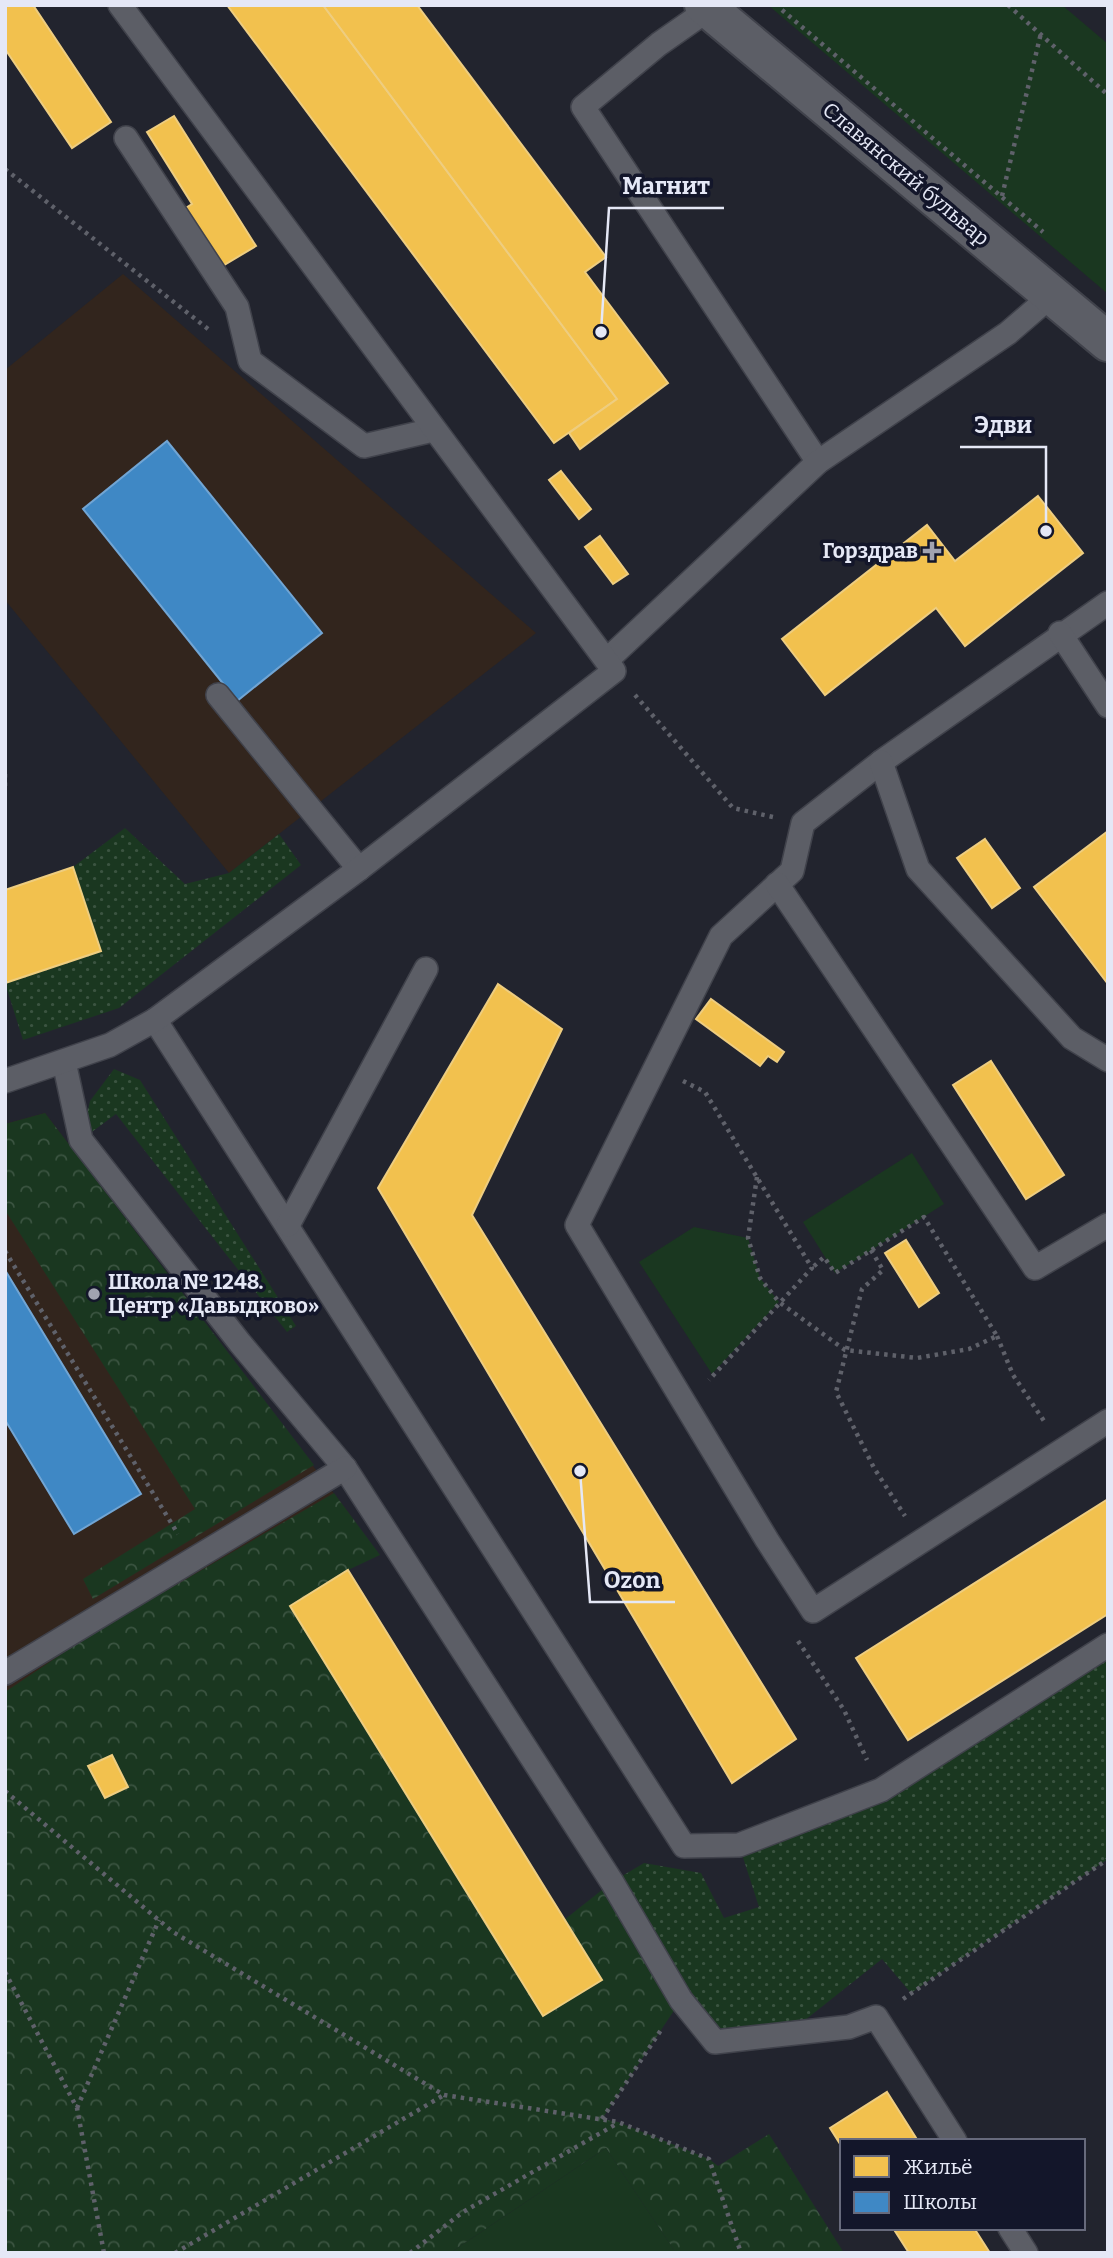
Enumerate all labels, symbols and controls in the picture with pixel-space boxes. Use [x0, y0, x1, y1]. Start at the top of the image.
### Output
street label: Славянский бульвар [817, 97, 995, 251]
callout: Магнит [609, 164, 724, 208]
text: Магнит [622, 172, 710, 200]
callout: Эдви [960, 403, 1046, 447]
text: Эдви [974, 411, 1032, 439]
place label: Горздрав [822, 538, 918, 564]
marker: Горздрав [924, 543, 940, 559]
place label: Школа № 1248. Центр «Давыдково» [108, 1269, 319, 1319]
marker: Школа № 1248. Центр «Давыдково» [86, 1286, 102, 1302]
callout: Ozon [590, 1558, 675, 1602]
text: Ozon [604, 1566, 660, 1594]
legend [840, 2139, 1085, 2230]
text: Жильё [903, 2154, 972, 2180]
text: Школы [903, 2189, 977, 2215]

